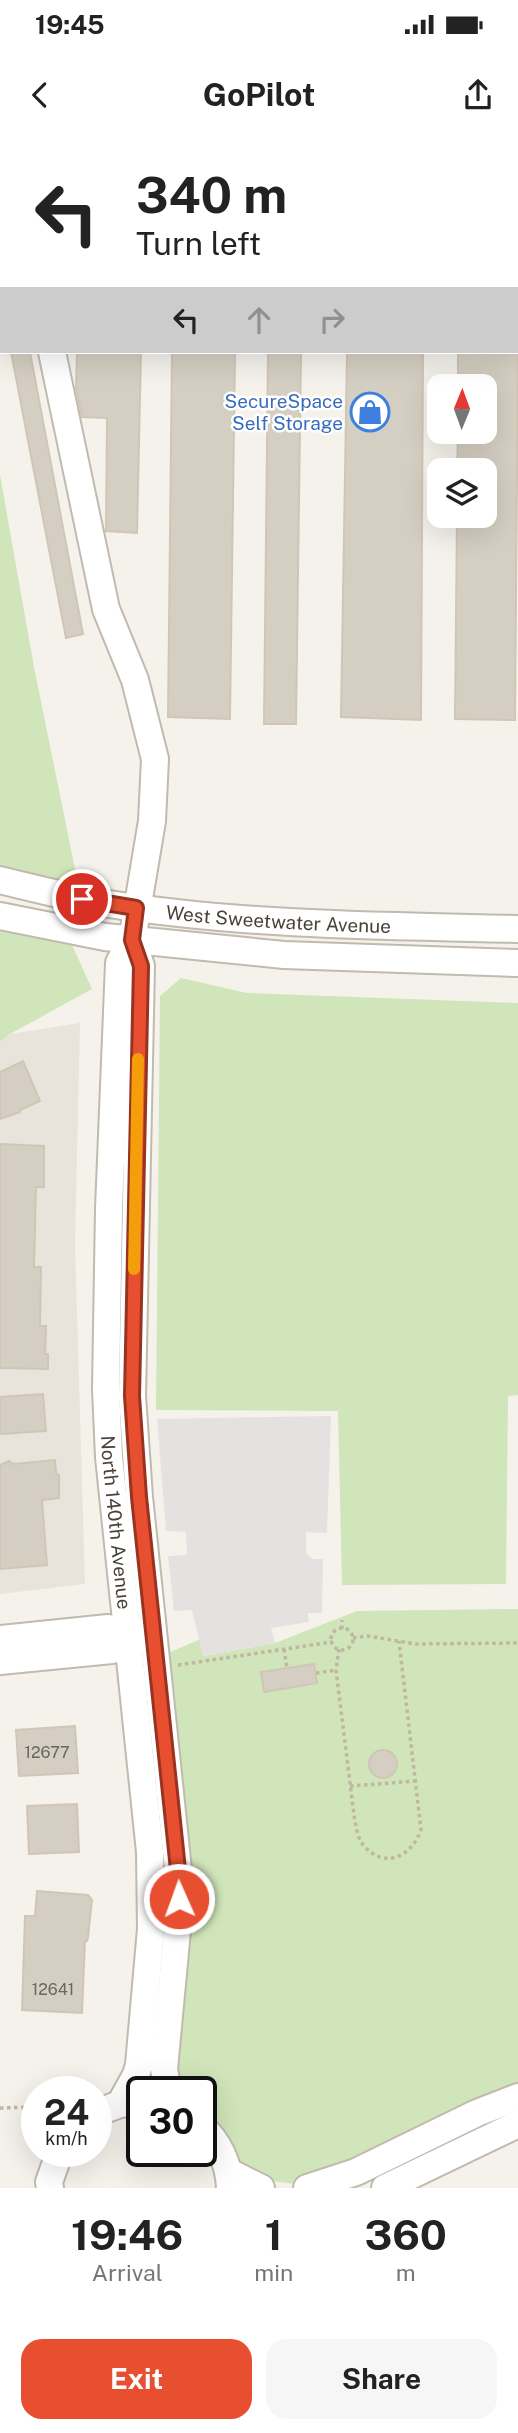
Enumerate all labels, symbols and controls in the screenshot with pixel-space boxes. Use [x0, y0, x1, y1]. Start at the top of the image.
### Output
text: 19:45 [35, 9, 105, 40]
icon: back [21, 76, 59, 114]
text: GoPilot [203, 76, 315, 113]
icon: share [459, 76, 497, 114]
text: 340 m [136, 166, 287, 224]
icon: left [21, 168, 112, 259]
text: Turn left [136, 225, 261, 262]
icon: left [167, 301, 205, 339]
icon: ahead [240, 301, 278, 339]
icon: right [313, 301, 351, 339]
north arrow [427, 374, 497, 444]
map controls [427, 374, 497, 528]
place label: SecureSpace Self Storage [225, 390, 343, 434]
shop icon: SecureSpace Self Storage [349, 391, 391, 433]
button: layers [427, 458, 497, 528]
pin [52, 869, 112, 929]
icon: arrive [63, 880, 101, 918]
street label: West Sweetwater Avenue [165, 901, 391, 937]
street label: North 140th Avenue [97, 1435, 136, 1610]
house number: 12677 [24, 1743, 70, 1762]
position arrow [142, 1862, 216, 1936]
house number: 12641 [32, 1980, 74, 1999]
speed limit sign: 30 [126, 2076, 217, 2167]
text: 24 [44, 2092, 89, 2133]
text: km/h [45, 2128, 88, 2149]
text: 19:46 [71, 2210, 183, 2259]
text: 1 [265, 2210, 283, 2259]
text: 360 [364, 2210, 447, 2259]
text: Arrival [92, 2259, 163, 2286]
text: min [254, 2259, 293, 2286]
text: m [396, 2259, 416, 2286]
button: Exit [21, 2339, 252, 2419]
button: Share [266, 2339, 497, 2419]

